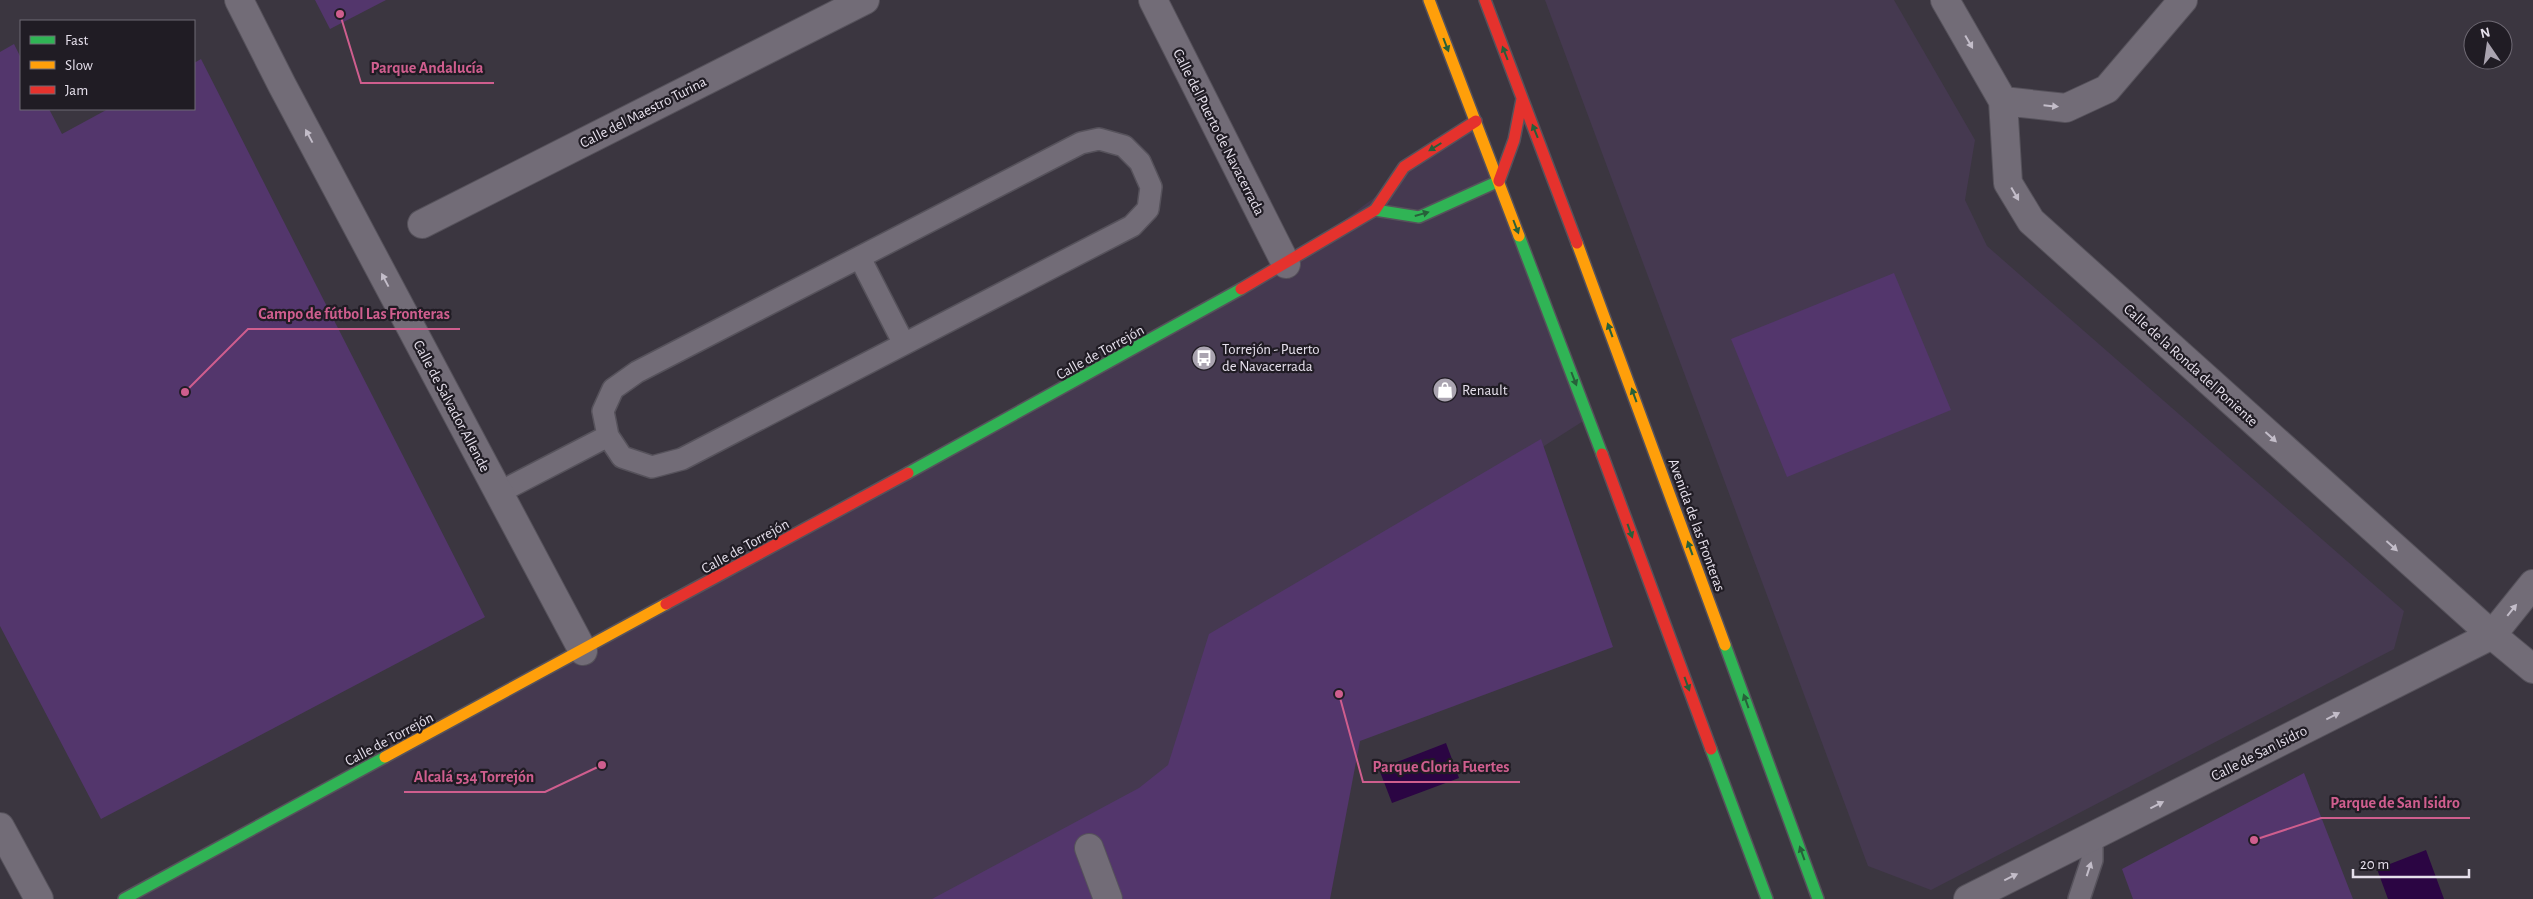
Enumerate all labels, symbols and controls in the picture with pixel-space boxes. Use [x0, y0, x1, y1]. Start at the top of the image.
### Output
legend [20, 20, 195, 110]
north arrow [2463, 20, 2513, 70]
text: N [2479, 25, 2492, 41]
text: Fast [65, 33, 89, 48]
one-way arrow [1965, 36, 1974, 49]
one-way arrow [1443, 38, 1451, 53]
one-way arrow [1501, 45, 1509, 60]
street label: Calle del Puerto de Navacerrada [1170, 47, 1267, 218]
callout: Parque Andalucía [361, 52, 494, 83]
text: Slow [65, 58, 93, 73]
text: Parque Andalucía [371, 60, 484, 76]
street label: Calle del Maestro Turina [578, 74, 709, 151]
text: Jam [65, 83, 88, 98]
one-way arrow [2044, 102, 2060, 110]
one-way arrow [1530, 123, 1538, 138]
one-way arrow [305, 129, 313, 144]
one-way arrow [1428, 143, 1442, 152]
one-way arrow [2010, 187, 2019, 200]
one-way arrow [1415, 210, 1430, 218]
one-way arrow [1513, 220, 1521, 234]
one-way arrow [381, 273, 389, 287]
callout: Campo de fútbol Las Fronteras [248, 298, 460, 329]
street label: Calle de la Ronda del Poniente [2121, 301, 2261, 429]
text: Campo de fútbol Las Fronteras [258, 306, 450, 322]
street label: Calle de Torrejón [1054, 322, 1147, 383]
one-way arrow [1606, 322, 1614, 337]
street label: Calle de Salvador Allende [410, 338, 493, 475]
place label: Torrejón - Puerto de Navacerrada [1222, 342, 1320, 374]
bus stop icon: Torrejón - Puerto de Navacerrada [1191, 345, 1217, 371]
one-way arrow [1570, 372, 1578, 387]
shop icon: Renault [1432, 377, 1458, 403]
place label: Renault [1462, 383, 1508, 398]
one-way arrow [1630, 388, 1637, 403]
one-way arrow [2265, 431, 2277, 443]
street label: Avenida de las Fronteras [1666, 457, 1728, 594]
street label: Calle de Torrejón [699, 516, 792, 577]
one-way arrow [1627, 524, 1634, 539]
one-way arrow [1686, 540, 1694, 555]
one-way arrow [2386, 540, 2398, 552]
one-way arrow [2507, 603, 2518, 616]
one-way arrow [1684, 676, 1691, 691]
one-way arrow [1742, 693, 1749, 708]
street label: Calle de Torrejón [343, 710, 436, 769]
one-way arrow [2326, 712, 2340, 720]
street label: Calle de San Isidro [2209, 723, 2310, 784]
callout: Parque Gloria Fuertes [1363, 751, 1520, 782]
text: Parque Gloria Fuertes [1373, 759, 1509, 775]
callout: Alcalá 534 Torrejón [404, 761, 545, 792]
text: Alcalá 534 Torrejón [414, 769, 534, 786]
callout: Parque de San Isidro [2321, 787, 2470, 818]
text: Parque de San Isidro [2330, 795, 2460, 811]
one-way arrow [2149, 801, 2164, 809]
one-way arrow [1798, 845, 1806, 860]
scale bar [2353, 846, 2469, 878]
text: 20 m [2360, 857, 2389, 872]
one-way arrow [2086, 861, 2093, 876]
one-way arrow [2004, 873, 2018, 881]

